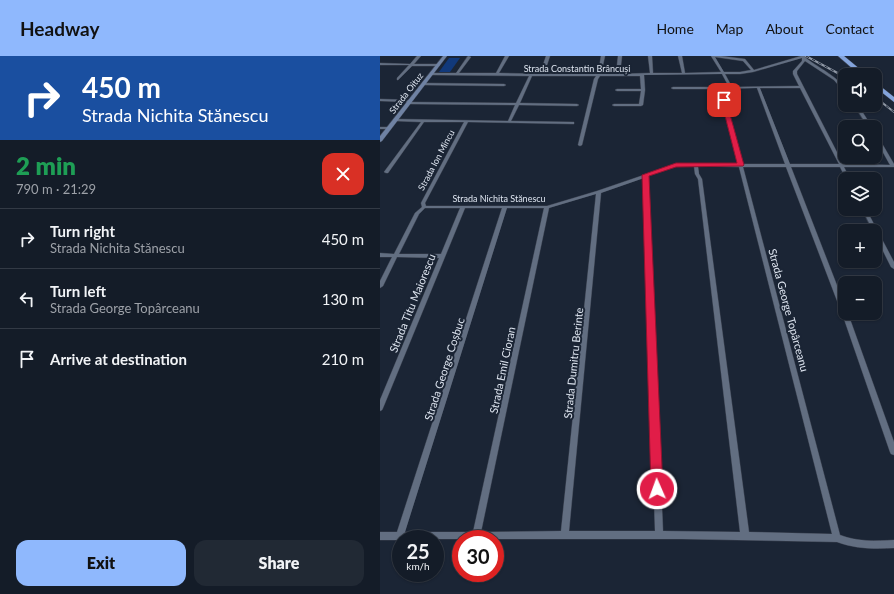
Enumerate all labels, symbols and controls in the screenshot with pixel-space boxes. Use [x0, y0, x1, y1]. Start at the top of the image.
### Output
text: Headway [20, 17, 99, 40]
text: Home [656, 20, 694, 37]
text: Map [716, 20, 743, 37]
text: About [765, 20, 803, 37]
text: Contact [825, 20, 874, 37]
street label: Strada Constantin Brâncuși [524, 63, 630, 74]
map controls [838, 68, 882, 320]
button: sound [838, 68, 882, 112]
text: 450 m [82, 70, 161, 104]
street label: Strada Oituz [387, 70, 425, 116]
icon: right [16, 72, 68, 124]
pin [707, 83, 741, 117]
icon: arrive [713, 89, 735, 111]
text: Strada Nichita Stănescu [82, 104, 268, 126]
button: search [838, 120, 882, 164]
street label: Strada Ion Mincu [415, 128, 457, 192]
text: 2 min [16, 151, 76, 180]
button: close [322, 153, 364, 195]
button: layers [838, 172, 882, 216]
text: 790 m · 21:29 [16, 181, 96, 197]
street label: Strada Nichita Stănescu [452, 193, 546, 204]
text: Turn right [50, 222, 115, 240]
button: + [838, 224, 882, 268]
icon: right [16, 228, 38, 250]
text: 450 m [322, 230, 364, 248]
text: Strada Nichita Stănescu [50, 240, 185, 256]
street label: Strada George Topârceanu [766, 247, 812, 373]
street label: Strada Titu Maiorescu [386, 252, 438, 354]
button: − [838, 276, 882, 320]
text: Turn left [50, 282, 106, 300]
icon: left [16, 288, 38, 310]
text: 130 m [322, 290, 364, 308]
text: Strada George Topârceanu [50, 300, 200, 316]
street label: Strada Dumitru Berinte [561, 307, 585, 419]
street label: Strada George Coșbuc [421, 316, 467, 422]
street label: Strada Emil Cioran [486, 325, 518, 415]
icon: arrive [16, 348, 38, 370]
text: Arrive at destination [50, 350, 187, 368]
text: 210 m [322, 350, 364, 368]
position arrow [636, 468, 678, 510]
speed limit sign: 30 [452, 530, 504, 582]
text: 25 [406, 539, 430, 563]
button: Exit [16, 540, 186, 586]
button: Share [194, 540, 364, 586]
text: km/h [406, 560, 430, 572]

